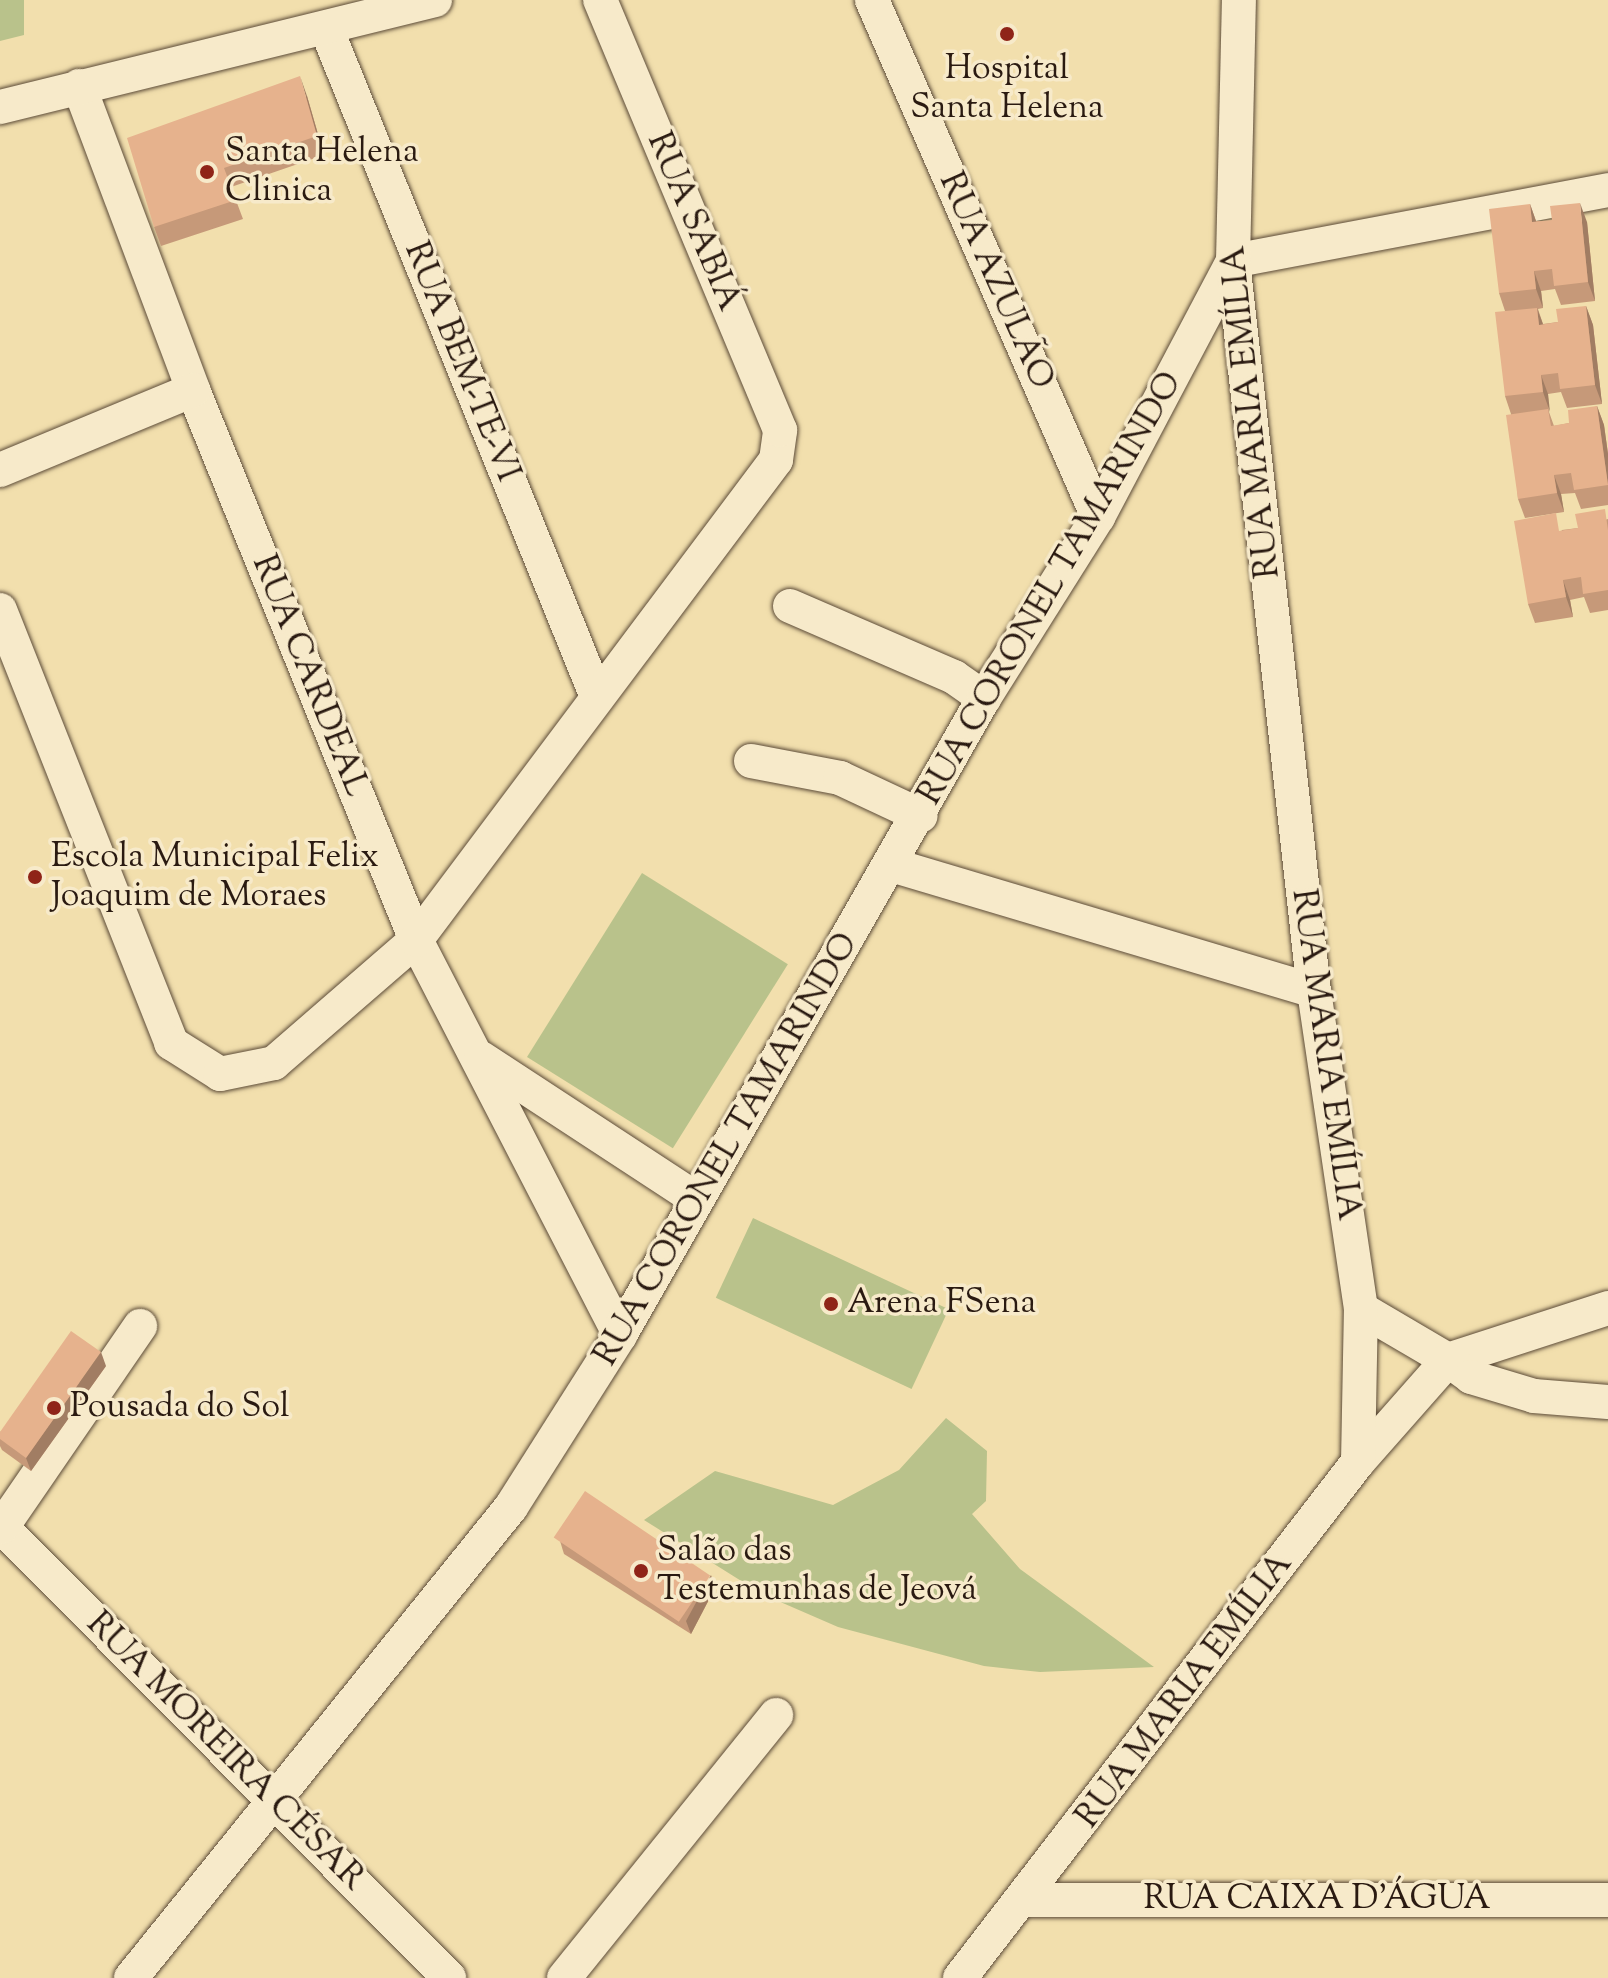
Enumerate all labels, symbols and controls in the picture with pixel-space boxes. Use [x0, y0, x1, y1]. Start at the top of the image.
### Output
marker: Hospital Santa Helena [996, 23, 1018, 45]
place label: Hospital Santa Helena [910, 49, 1104, 128]
street label: RUA SABIÁ [637, 127, 749, 317]
place label: Santa Helena Clinica [225, 132, 419, 212]
marker: Santa Helena Clinica [196, 161, 218, 183]
street label: RUA AZULÃO [929, 166, 1061, 396]
street label: RUA BEM-TE-VI [394, 236, 528, 488]
street label: RUA MARIA EMÍLIA [1214, 244, 1290, 580]
street label: RUA CORONEL TAMARINDO [910, 365, 1192, 813]
street label: RUA CARDEAL [242, 549, 376, 803]
place label: Escola Municipal Felix Joaquim de Moraes [51, 837, 379, 916]
marker: Escola Municipal Felix Joaquim de Moraes [26, 868, 44, 886]
street label: RUA MARIA EMÍLIA [1282, 887, 1368, 1223]
street label: RUA CORONEL TAMARINDO [586, 926, 868, 1374]
place label: Arena FSena [847, 1284, 1036, 1324]
marker: Arena FSena [822, 1295, 840, 1313]
place label: Pousada do Sol [70, 1388, 289, 1428]
marker: Pousada do Sol [45, 1399, 63, 1417]
place label: Salão das Testemunhas de Jeová [657, 1531, 977, 1610]
street label: RUA MARIA EMÍLIA [1068, 1545, 1302, 1837]
marker: Salão das Testemunhas de Jeová [632, 1562, 650, 1580]
street label: RUA MOREIRA CÉSAR [77, 1604, 373, 1900]
street label: RUA CAIXA D'ÁGUA [1143, 1880, 1491, 1920]

